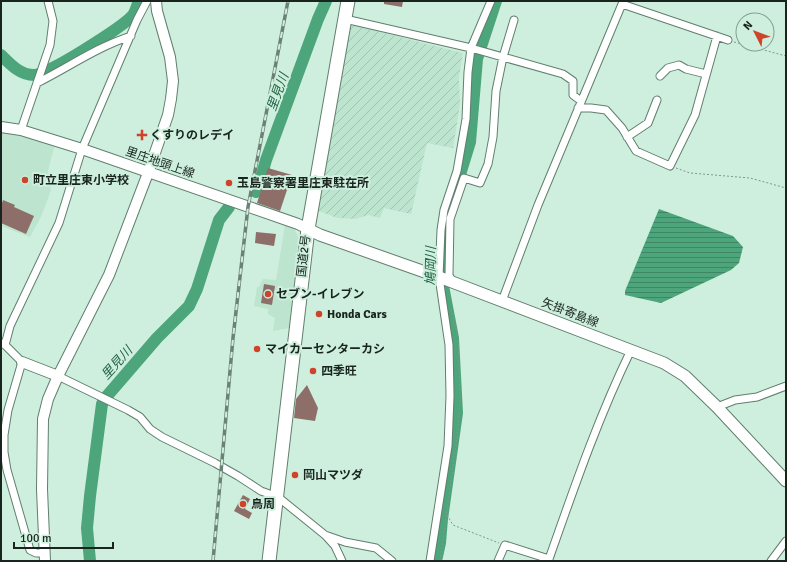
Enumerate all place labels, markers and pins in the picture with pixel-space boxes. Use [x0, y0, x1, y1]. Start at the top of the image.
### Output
place label: くすりのレデイ [150, 128, 234, 143]
marker: くすりのレデイ [137, 130, 147, 140]
place label: 町立里庄東小学校 [33, 173, 129, 188]
marker: 町立里庄東小学校 [20, 175, 30, 185]
place label: 玉島警察署里庄東駐在所 [237, 176, 369, 191]
marker: 玉島警察署里庄東駐在所 [224, 178, 234, 188]
place label: セブン-イレブン [276, 287, 365, 302]
marker: セブン-イレブン [263, 289, 273, 299]
place label: Honda Cars [327, 307, 388, 322]
marker: Honda Cars [314, 309, 324, 319]
place label: マイカーセンターカシ [265, 342, 385, 357]
marker: マイカーセンターカシ [252, 344, 262, 354]
place label: 四季旺 [321, 364, 357, 379]
marker: 四季旺 [308, 366, 318, 376]
place label: 岡山マツダ [303, 468, 363, 483]
marker: 岡山マツダ [290, 470, 300, 480]
place label: 鳥周 [251, 497, 275, 512]
marker: 鳥周 [238, 499, 248, 509]

